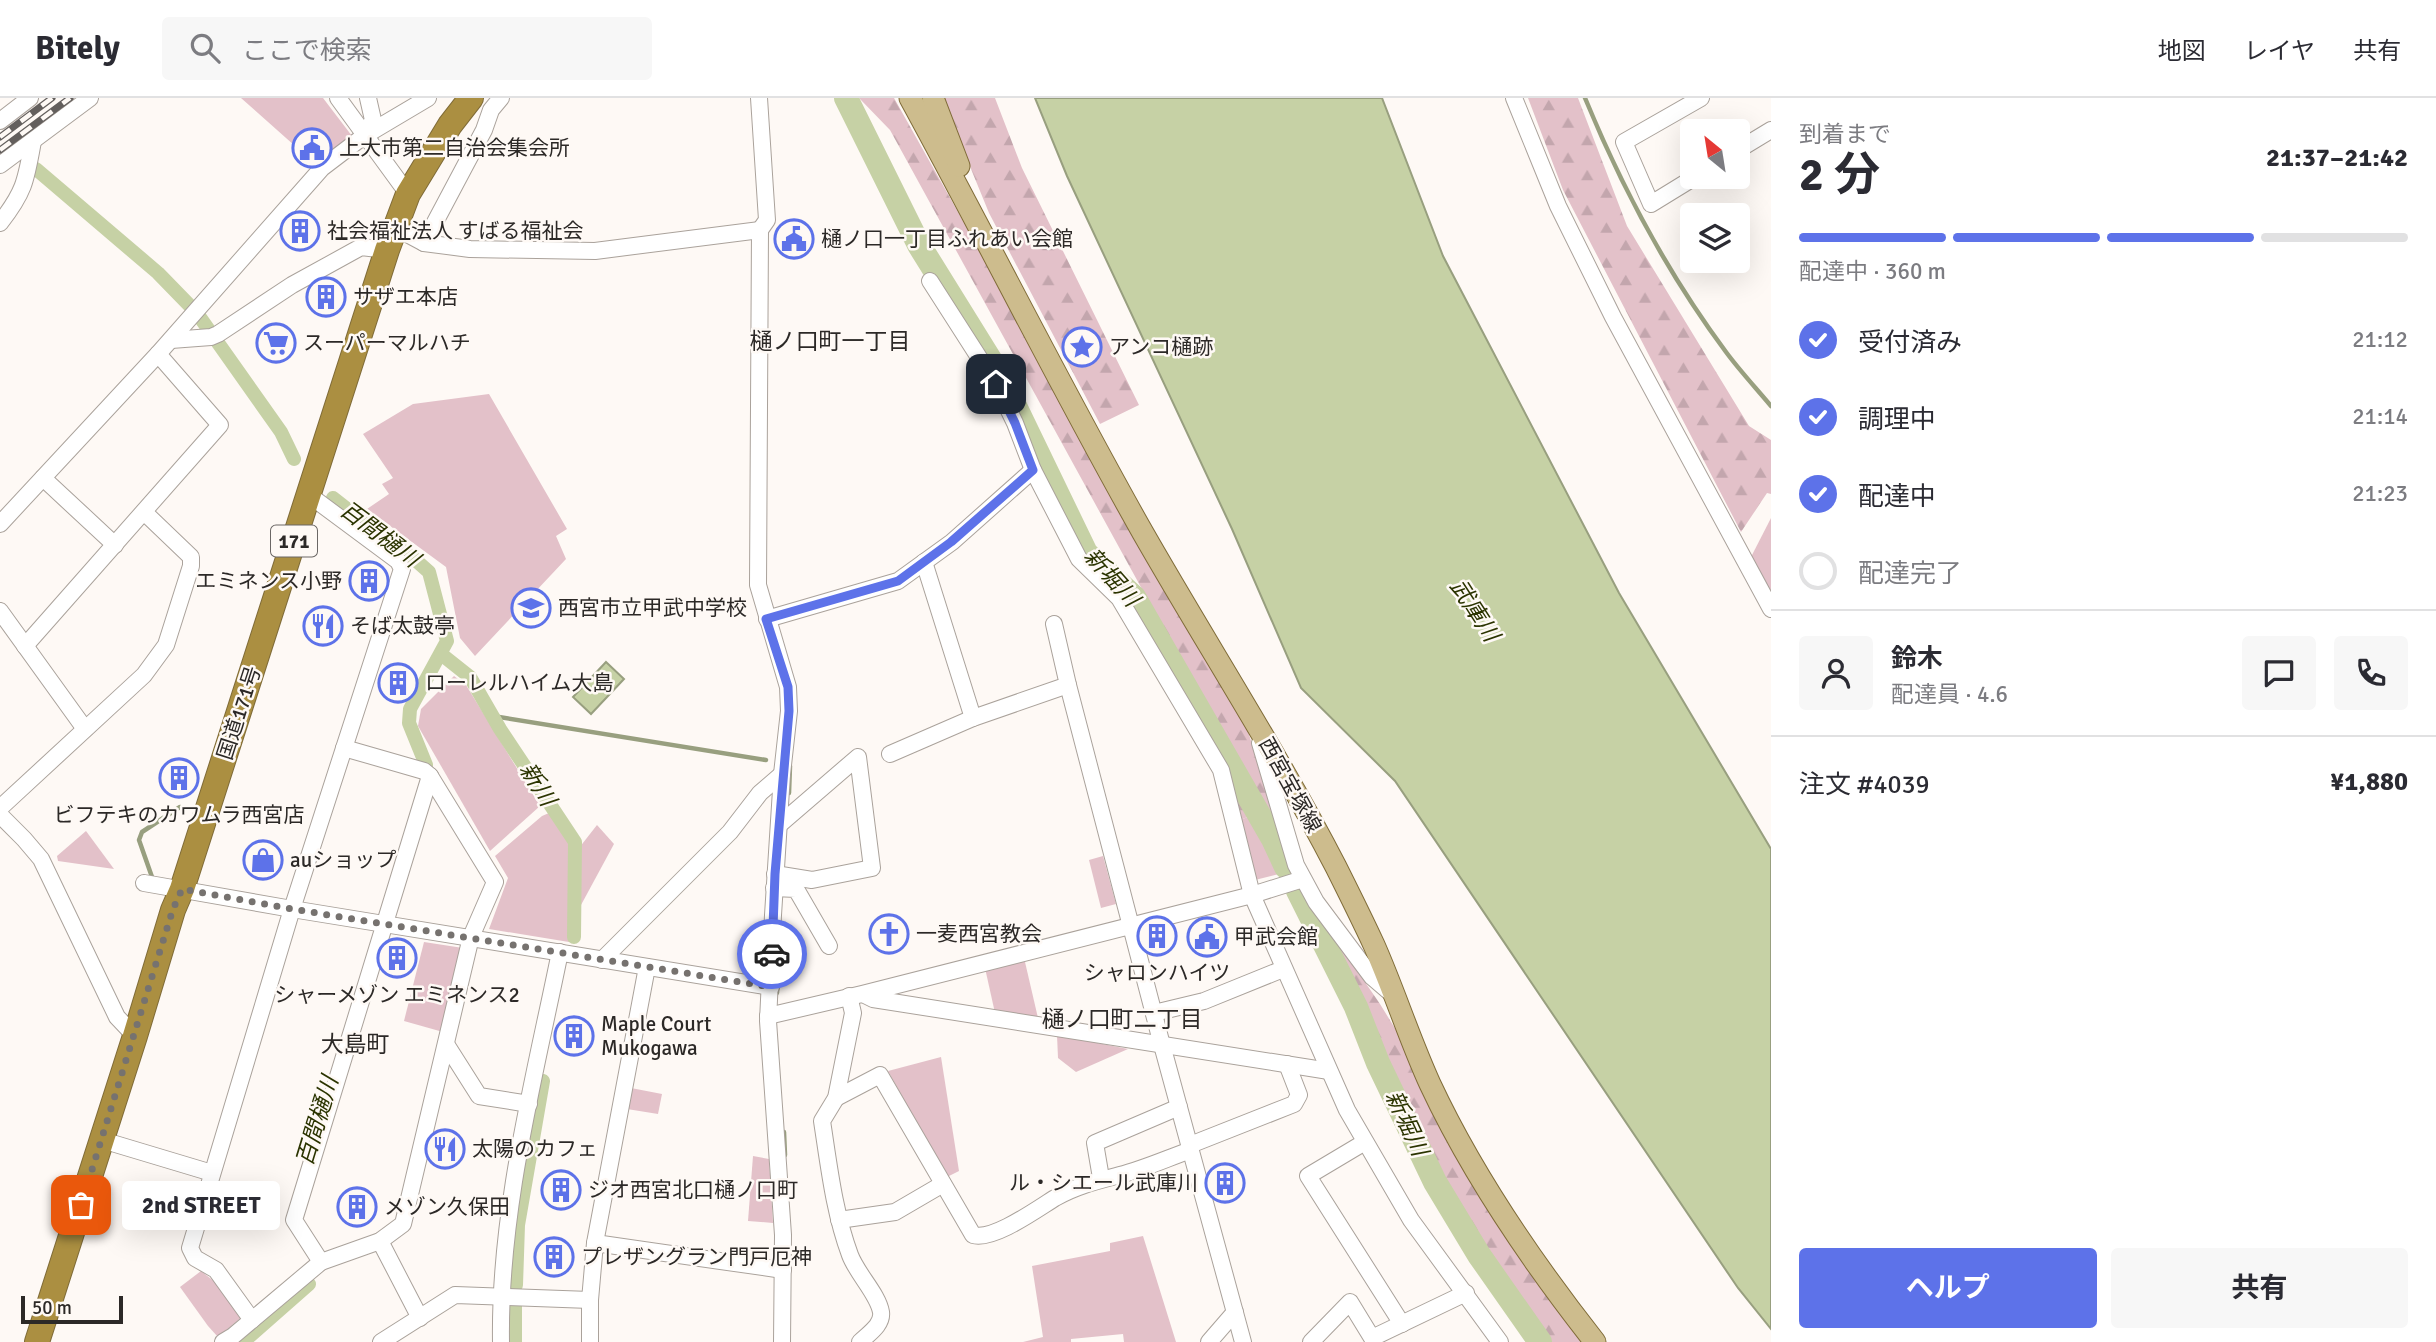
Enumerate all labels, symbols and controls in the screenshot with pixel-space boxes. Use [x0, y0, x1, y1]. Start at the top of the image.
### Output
search box [162, 17, 652, 80]
text: Bitely [35, 28, 120, 69]
icon: search [186, 29, 224, 67]
text: ここで検索 [242, 35, 372, 67]
text: 地図 [2158, 36, 2206, 66]
text: レイヤ [2244, 36, 2315, 66]
text: 共有 [2353, 36, 2401, 66]
north arrow [1680, 119, 1750, 189]
map controls [1680, 119, 1750, 273]
text: 到着まで [1799, 120, 1891, 149]
public building icon: 上大市第二自治会集会所 [291, 127, 333, 169]
place label: 上大市第二自治会集会所 [339, 135, 570, 161]
text: 21:37–21:42 [2266, 142, 2408, 174]
text: 2 分 [1799, 147, 1880, 203]
button: layers [1680, 203, 1750, 273]
building icon: 社会福祉法人 すばる福祉会 [279, 210, 321, 252]
place label: 社会福祉法人 すばる福祉会 [327, 218, 584, 244]
public building icon: 樋ノ口一丁目ふれあい会館 [773, 218, 815, 260]
place label: 樋ノ口一丁目ふれあい会館 [821, 226, 1073, 252]
text: 配達中 · 360 m [1799, 257, 1946, 286]
building icon: サザエ本店 [305, 276, 347, 318]
place label: サザエ本店 [353, 284, 458, 310]
icon: check [1799, 321, 1837, 359]
supermarket icon: スーパーマルハチ [255, 322, 297, 364]
text: 21:12 [2352, 325, 2408, 354]
place icon: アンコ樋跡 [1061, 326, 1103, 368]
district label: 樋ノ口町一丁目 [750, 327, 911, 356]
text: 受付済み [1858, 327, 1962, 359]
place label: スーパーマルハチ [303, 330, 471, 356]
place label: アンコ樋跡 [1109, 334, 1213, 360]
pin [966, 354, 1026, 414]
icon: home [977, 365, 1015, 403]
icon: check [1799, 398, 1837, 436]
text: 21:14 [2352, 402, 2408, 431]
text: 調理中 [1858, 404, 1936, 436]
icon: check [1799, 475, 1837, 513]
text: 21:23 [2352, 479, 2408, 508]
text: 配達中 [1858, 481, 1936, 513]
water label: 百間樋川 [334, 495, 428, 575]
road number: 171 [271, 526, 317, 556]
water label: 新堀川 [1078, 542, 1147, 615]
text: 配達完了 [1858, 558, 1962, 590]
building icon: エミネンス小野 [348, 560, 390, 602]
place label: エミネンス小野 [195, 568, 342, 594]
water label: 武庫川 [1444, 573, 1507, 650]
school or university icon: 西宮市立甲武中学校 [510, 587, 552, 629]
place label: 西宮市立甲武中学校 [558, 595, 747, 621]
restaurant icon: そば太鼓亭 [302, 605, 344, 647]
place label: そば太鼓亭 [350, 613, 455, 639]
button: person [1799, 636, 1873, 710]
button: chat [2242, 636, 2316, 710]
button: phone [2334, 636, 2408, 710]
text: 鈴木 [1891, 643, 1943, 675]
building icon: ローレルハイム大島 [377, 662, 419, 704]
street label: 国道171号 [212, 663, 266, 763]
place label: ローレルハイム大島 [425, 670, 613, 696]
text: 配達員 · 4.6 [1891, 680, 2008, 709]
street label: 西宮宝塚線 [1253, 733, 1327, 837]
building icon: ビフテキのカワムラ西宮店 [158, 757, 200, 799]
water label: 新川 [513, 757, 564, 814]
text: ¥1,880 [2330, 766, 2408, 798]
text: 注文 #4039 [1799, 769, 1930, 801]
place label: ビフテキのカワムラ西宮店 [54, 802, 304, 828]
shop icon: auショップ [242, 839, 284, 881]
place label: auショップ [290, 847, 396, 873]
church icon: 一麦西宮教会 [868, 913, 910, 955]
building icon: シャロンハイツ [1136, 915, 1178, 957]
public building icon: 甲武会館 [1186, 916, 1228, 958]
courier [737, 919, 807, 989]
place label: 一麦西宮教会 [916, 921, 1042, 947]
place label: 甲武会館 [1234, 924, 1318, 950]
icon: car [753, 935, 791, 973]
building icon: シャーメゾン エミネンス2 [376, 937, 418, 979]
place label: シャロンハイツ [1084, 960, 1230, 986]
place label: シャーメゾン エミネンス2 [274, 982, 520, 1008]
district label: 樋ノ口町二丁目 [1042, 1005, 1203, 1034]
place label: Maple Court Mukogawa [601, 1011, 711, 1061]
building icon: Maple Court Mukogawa [553, 1015, 595, 1057]
district label: 大島町 [321, 1030, 390, 1059]
water label: 百間樋川 [290, 1070, 346, 1169]
water label: 新堀川 [1379, 1086, 1436, 1163]
restaurant icon: 太陽のカフェ [424, 1128, 466, 1170]
place label: 太陽のカフェ [472, 1136, 598, 1162]
building icon: ル・シエール武庫川 [1204, 1162, 1246, 1204]
building icon: ジオ西宮北口樋ノ口町 [540, 1169, 582, 1211]
place label: ル・シエール武庫川 [1009, 1170, 1198, 1196]
pin [51, 1175, 111, 1235]
place label: ジオ西宮北口樋ノ口町 [588, 1177, 798, 1203]
callout: 2nd STREET [123, 1180, 280, 1230]
icon: bag [62, 1186, 100, 1224]
building icon: メゾン久保田 [336, 1186, 378, 1228]
text: 2nd STREET [142, 1191, 260, 1220]
place label: メゾン久保田 [384, 1194, 510, 1220]
building icon: プレザングラン門戸厄神 [533, 1236, 575, 1278]
place label: プレザングラン門戸厄神 [581, 1244, 812, 1270]
button: ヘルプ [1799, 1248, 2097, 1328]
button: 共有 [2111, 1248, 2408, 1328]
scale bar [21, 1293, 122, 1325]
text: 50 m [32, 1296, 72, 1320]

